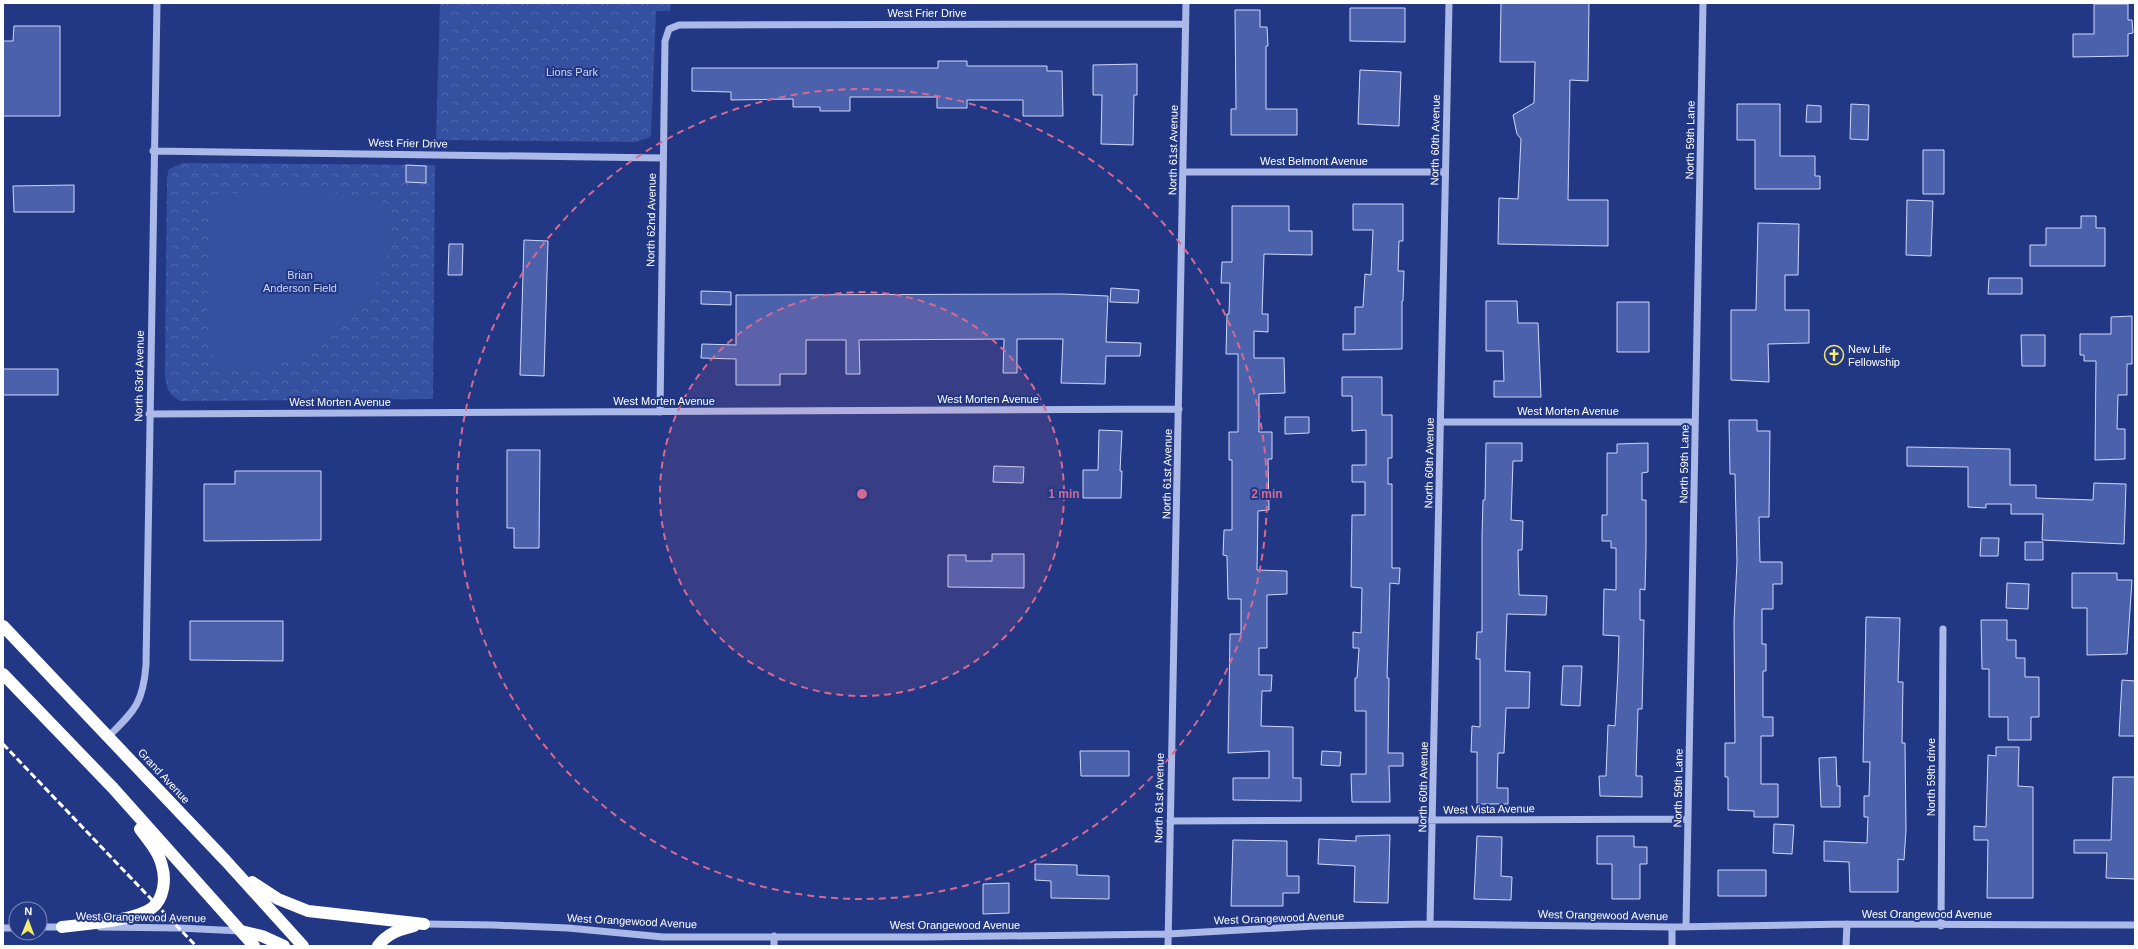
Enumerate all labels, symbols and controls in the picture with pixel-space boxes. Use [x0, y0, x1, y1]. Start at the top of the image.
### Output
street label: West Frier Drive [887, 7, 967, 19]
park label: Lions Park [546, 66, 598, 78]
street label: North 60th Avenue [1428, 94, 1442, 186]
street label: North 59th Lane [1683, 100, 1697, 180]
street label: North 61st Avenue [1166, 105, 1180, 195]
street label: West Frier Drive [368, 136, 448, 150]
street label: West Belmont Avenue [1260, 155, 1368, 167]
street label: North 62nd Avenue [644, 173, 658, 267]
park label: Brian Anderson Field [263, 269, 337, 294]
street label: North 63rd Avenue [132, 330, 146, 422]
place label: New Life Fellowship [1848, 343, 1900, 368]
church icon: New Life Fellowship [1823, 344, 1845, 366]
street label: West Morten Avenue [937, 393, 1039, 405]
street label: West Morten Avenue [613, 395, 715, 407]
street label: West Morten Avenue [289, 396, 391, 408]
street label: West Morten Avenue [1517, 405, 1619, 417]
street label: North 60th Avenue [1422, 417, 1436, 509]
street label: North 59th Lane [1677, 424, 1691, 504]
street label: North 61st Avenue [1160, 429, 1174, 519]
centre of rings [855, 487, 869, 501]
text: 1 min [1048, 487, 1080, 501]
text: 2 min [1251, 487, 1283, 501]
street label: North 59th drive [1925, 738, 1937, 816]
street label: North 60th Avenue [1416, 741, 1430, 833]
street label: Grand Avenue [136, 746, 192, 806]
street label: North 59th Lane [1671, 748, 1685, 828]
street label: North 61st Avenue [1152, 753, 1166, 843]
street label: West Vista Avenue [1443, 802, 1535, 816]
north arrow [8, 901, 48, 941]
text: N [24, 905, 32, 917]
street label: West Orangewood Avenue [1538, 908, 1668, 922]
street label: West Orangewood Avenue [1862, 908, 1992, 920]
street label: West Orangewood Avenue [76, 910, 206, 924]
street label: West Orangewood Avenue [1214, 910, 1344, 926]
street label: West Orangewood Avenue [567, 912, 697, 930]
street label: West Orangewood Avenue [890, 919, 1020, 931]

